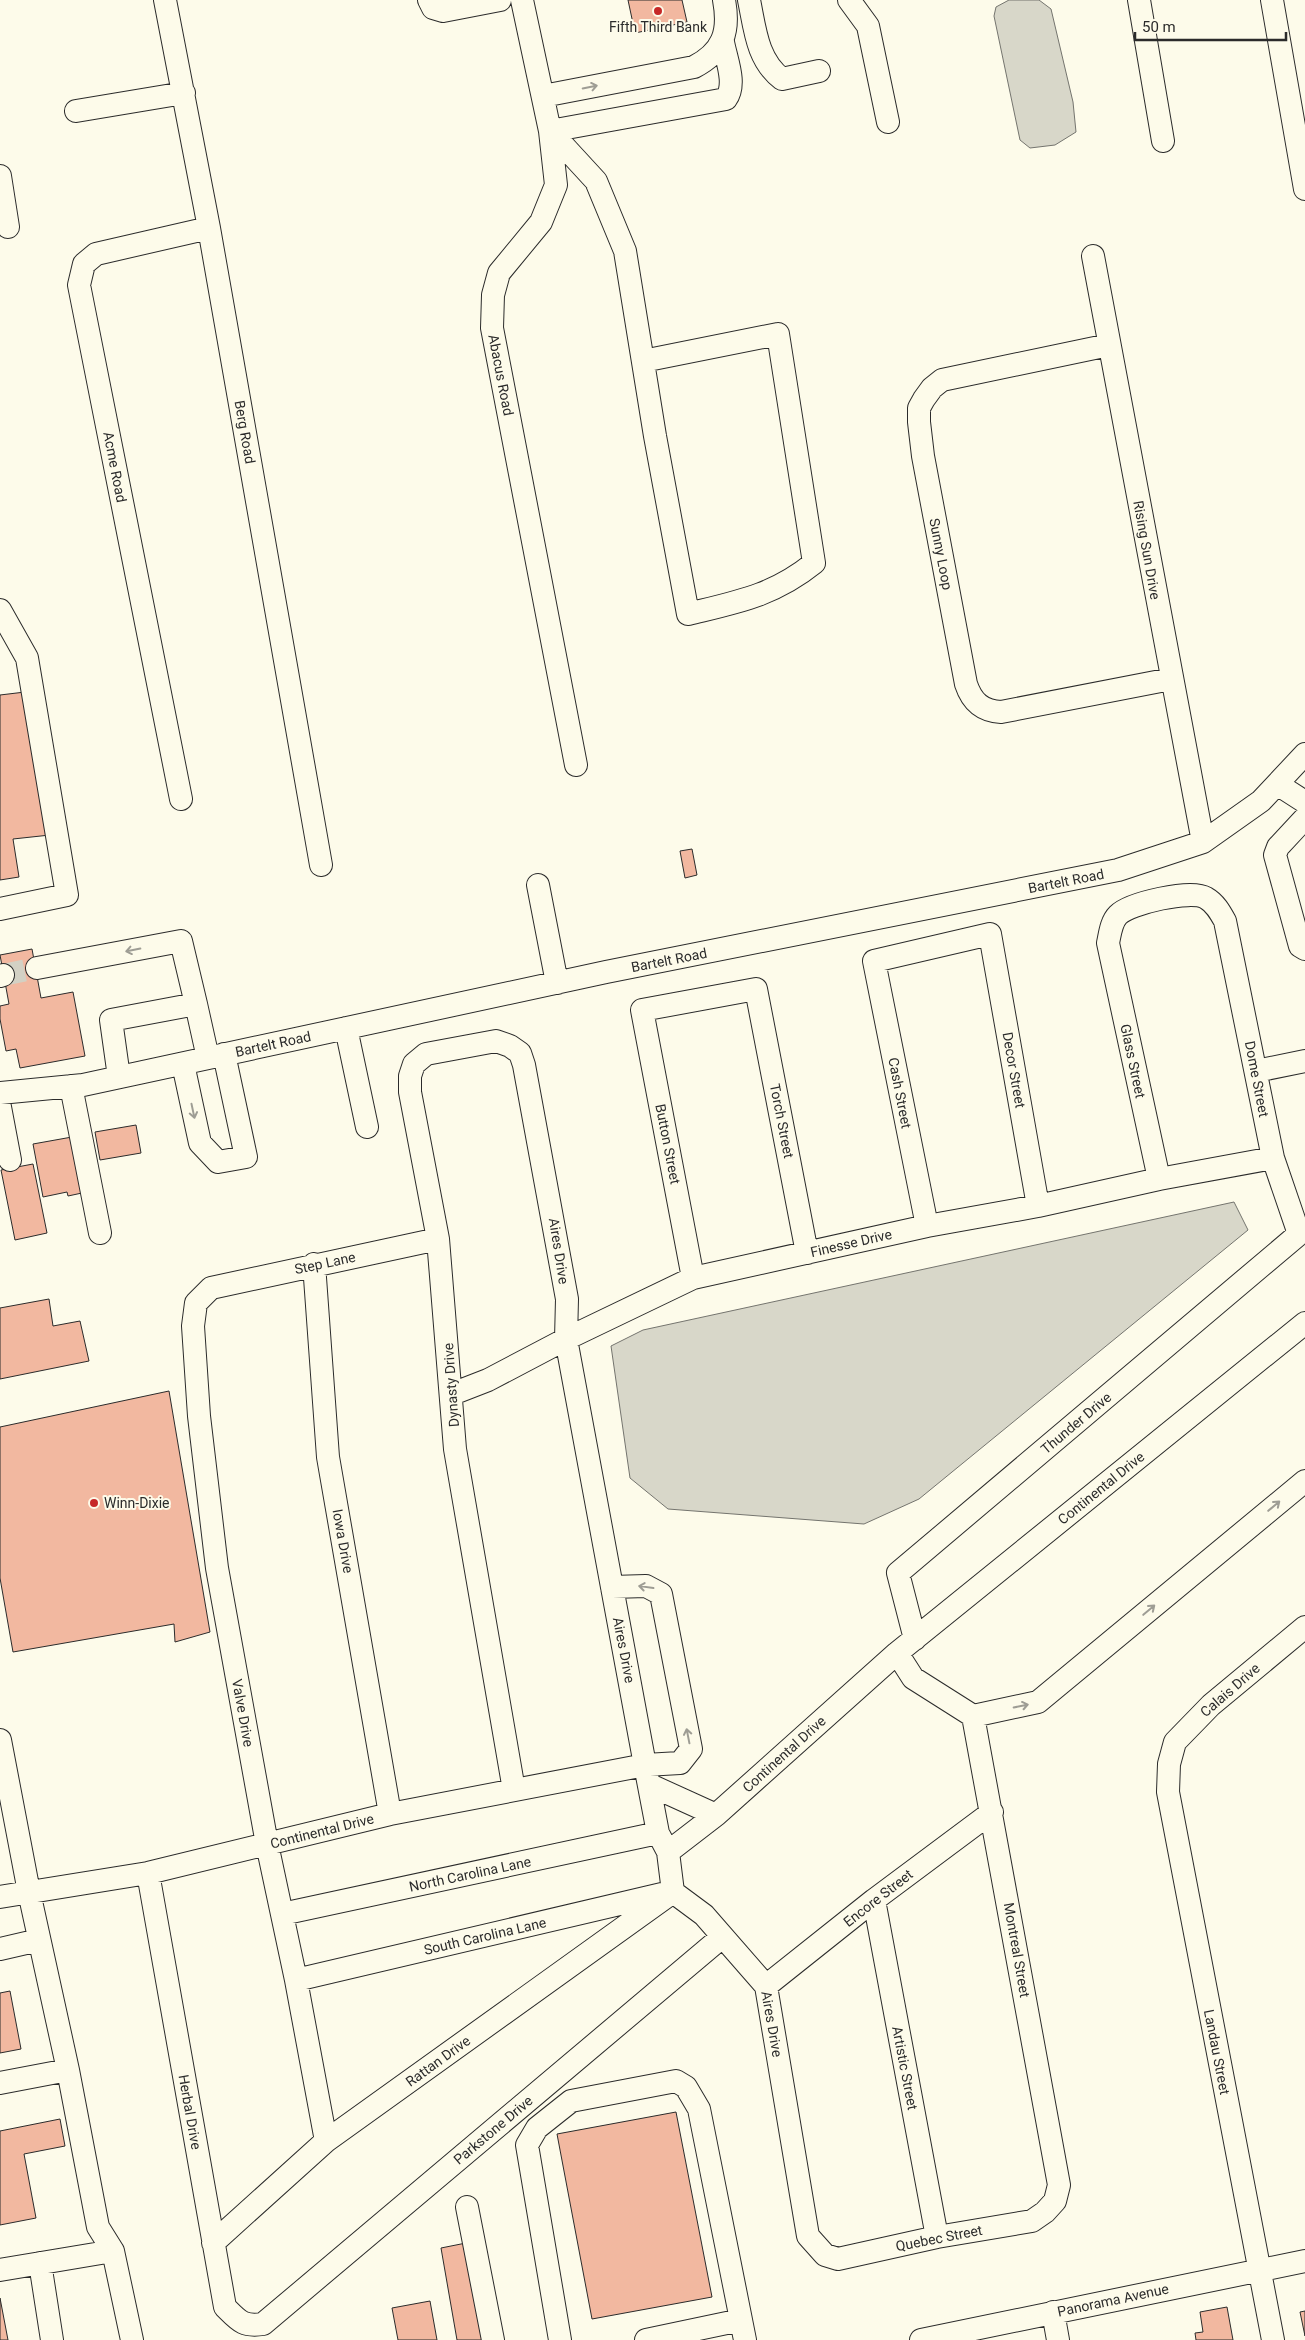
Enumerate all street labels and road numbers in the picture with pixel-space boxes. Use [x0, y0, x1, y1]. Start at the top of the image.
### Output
street label: Abacus Road [485, 333, 517, 417]
street label: Berg Road [232, 399, 258, 465]
street label: Acme Road [100, 430, 130, 504]
street label: Rising Sun Drive [1130, 499, 1164, 601]
street label: Sunny Loop [926, 517, 956, 591]
street label: Bartelt Road [1027, 866, 1105, 896]
street label: Bartelt Road [630, 945, 708, 975]
street label: Glass Street [1117, 1022, 1149, 1100]
street label: Bartelt Road [234, 1028, 312, 1060]
street label: Decor Street [999, 1031, 1029, 1110]
street label: Dome Street [1242, 1040, 1272, 1119]
street label: Cash Street [885, 1056, 915, 1130]
street label: Torch Street [767, 1082, 797, 1160]
street label: Button Street [652, 1102, 684, 1186]
street label: Aires Drive [546, 1217, 572, 1285]
street label: Finesse Drive [809, 1226, 893, 1260]
street label: Step Lane [293, 1249, 357, 1277]
street label: Dynasty Drive [440, 1342, 462, 1428]
street label: Thunder Drive [1038, 1389, 1114, 1457]
street label: Continental Drive [1055, 1448, 1147, 1528]
street label: Iowa Drive [329, 1508, 357, 1574]
street label: Aires Drive [610, 1616, 638, 1684]
street label: Calais Drive [1197, 1660, 1263, 1720]
street label: Valve Drive [229, 1678, 257, 1748]
street label: Continental Drive [739, 1713, 829, 1795]
street label: Continental Drive [269, 1810, 375, 1852]
street label: North Carolina Lane [408, 1853, 532, 1895]
street label: Encore Street [840, 1866, 916, 1930]
street label: Montreal Street [1001, 1901, 1033, 1999]
street label: South Carolina Lane [422, 1914, 548, 1958]
street label: Aires Drive [758, 1990, 786, 2058]
street label: Landau Street [1201, 2008, 1233, 2096]
street label: Artistic Street [889, 2025, 921, 2112]
street label: Rattan Drive [403, 2032, 473, 2090]
street label: Herbal Drive [176, 2073, 204, 2151]
street label: Parkstone Drive [450, 2092, 536, 2168]
street label: Quebec Street [894, 2222, 984, 2254]
street label: Panorama Avenue [1056, 2280, 1170, 2320]

